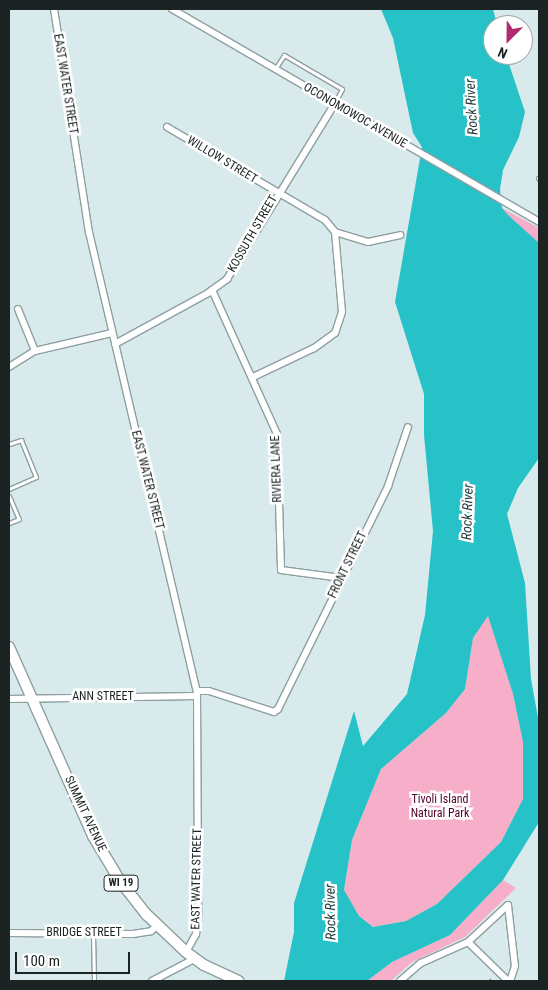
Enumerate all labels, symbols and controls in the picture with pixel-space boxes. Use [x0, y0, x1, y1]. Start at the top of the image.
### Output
north arrow [483, 15, 533, 65]
street label: EAST WATER STREET [50, 33, 80, 135]
text: N [495, 44, 510, 62]
water label: Rock River [461, 79, 481, 135]
street label: OCONOMOWOC AVENUE [301, 80, 409, 152]
street label: WILLOW STREET [184, 133, 260, 187]
street label: KOSSUTH STREET [225, 193, 281, 275]
street label: EAST WATER STREET [128, 429, 166, 531]
street label: RIVIERA LANE [269, 435, 285, 503]
water label: Rock River [458, 484, 476, 540]
street label: FRONT STREET [326, 529, 370, 601]
street label: ANN STREET [72, 690, 134, 704]
street label: SUMMIT AVENUE [61, 774, 109, 854]
park label: Tivoli Island Natural Park [411, 793, 469, 821]
street label: EAST WATER STREET [189, 828, 205, 930]
road number: WI 19 [104, 874, 138, 891]
water label: Rock River [321, 884, 339, 940]
street label: BRIDGE STREET [46, 926, 122, 940]
scale bar [18, 942, 132, 974]
text: 100 m [23, 952, 60, 970]

